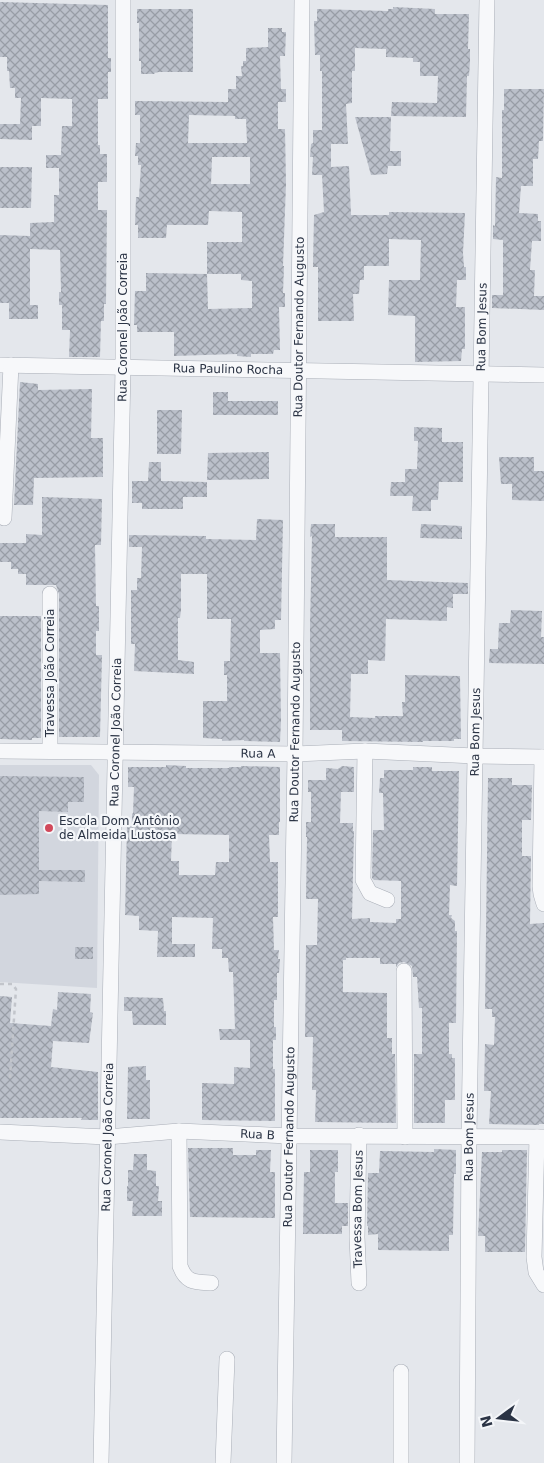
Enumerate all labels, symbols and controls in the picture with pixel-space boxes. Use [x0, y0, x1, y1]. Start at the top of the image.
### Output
street label: Rua Doutor Fernando Augusto [291, 237, 307, 418]
street label: Rua Coronel João Correia [115, 253, 130, 402]
street label: Rua Bom Jesus [474, 283, 490, 372]
street label: Rua Paulino Rocha [173, 361, 283, 377]
street label: Travessa João Correia [43, 609, 57, 738]
street label: Rua Doutor Fernando Augusto [287, 642, 303, 823]
street label: Rua Coronel João Correia [107, 657, 124, 807]
street label: Rua Bom Jesus [468, 688, 483, 777]
street label: Rua A [241, 746, 276, 761]
place label: Escola Dom Antônio de Almeida Lustosa [59, 814, 180, 842]
marker: Escola Dom Antônio de Almeida Lustosa [43, 822, 55, 834]
street label: Rua Doutor Fernando Augusto [281, 1047, 297, 1228]
street label: Rua Coronel João Correia [99, 1062, 116, 1212]
street label: Rua Bom Jesus [462, 1093, 477, 1181]
street label: Rua B [240, 1127, 275, 1142]
street label: Travessa Bom Jesus [350, 1150, 366, 1269]
north arrow [474, 1393, 524, 1443]
text: N [477, 1414, 496, 1429]

